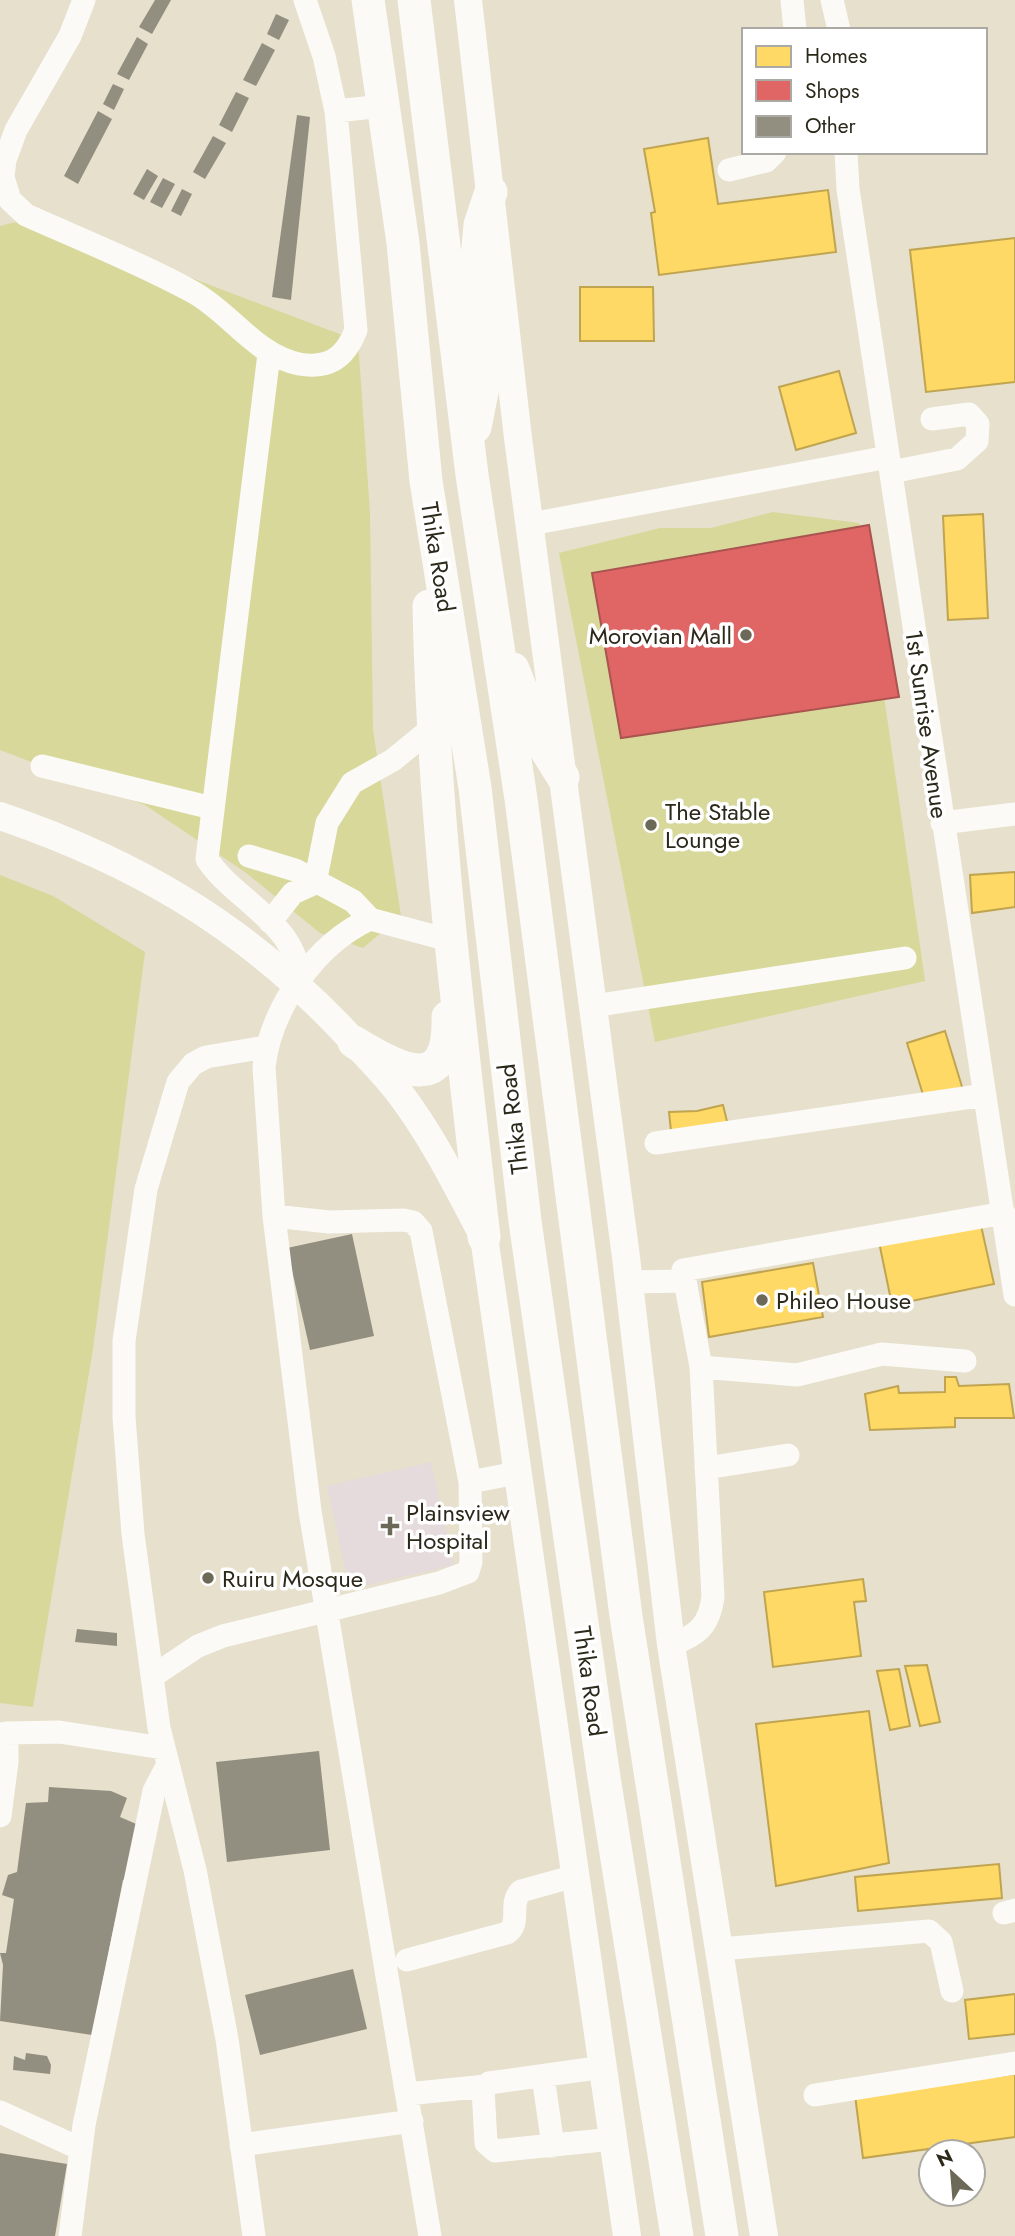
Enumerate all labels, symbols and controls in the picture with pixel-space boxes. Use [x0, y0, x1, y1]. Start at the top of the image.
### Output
legend [742, 28, 987, 154]
text: Homes [805, 41, 867, 71]
text: Shops [805, 76, 859, 106]
text: Other [805, 111, 856, 141]
street label: Thika Road [412, 499, 464, 615]
place label: Morovian Mall [589, 618, 732, 653]
marker: Morovian Mall [738, 627, 754, 643]
street label: 1st Sunrise Avenue [896, 627, 958, 821]
place label: The Stable Lounge [665, 794, 770, 857]
marker: The Stable Lounge [643, 817, 659, 833]
street label: Thika Road [489, 1062, 537, 1176]
place label: Phileo House [776, 1283, 911, 1318]
marker: Phileo House [754, 1292, 770, 1308]
place label: Plainsview Hospital [406, 1495, 510, 1558]
marker: Plainsview Hospital [380, 1516, 400, 1536]
place label: Ruiru Mosque [222, 1561, 363, 1596]
marker: Ruiru Mosque [200, 1570, 216, 1586]
street label: Thika Road [565, 1624, 615, 1738]
north arrow [917, 2138, 987, 2208]
text: N [932, 2143, 957, 2174]

